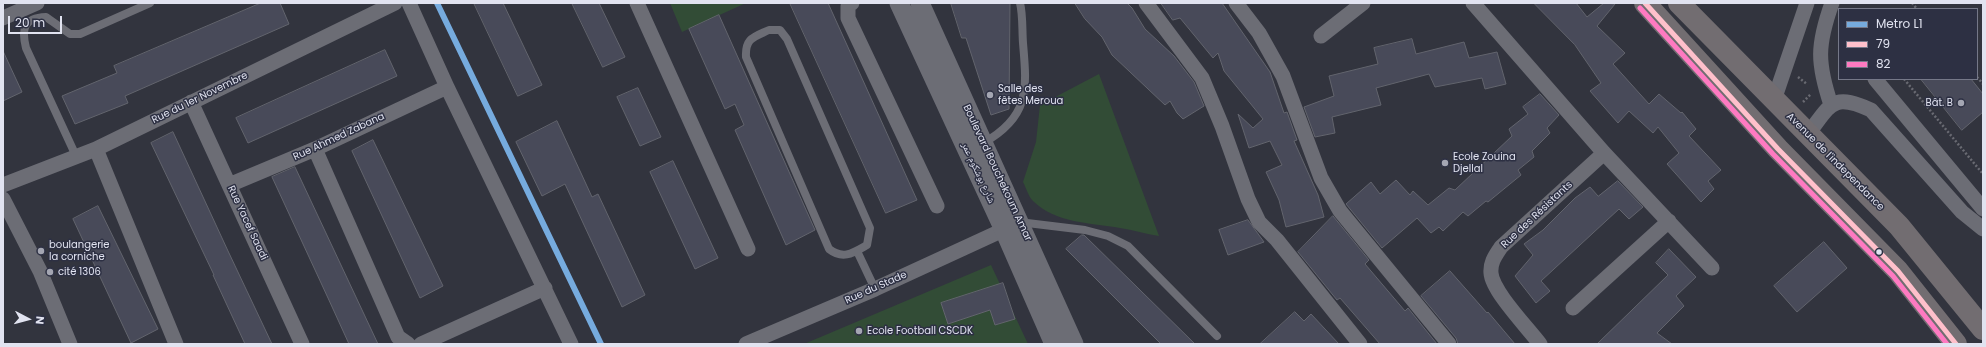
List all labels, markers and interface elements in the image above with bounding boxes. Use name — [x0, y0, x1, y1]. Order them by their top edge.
scale bar — [10, 8, 64, 34]
legend — [1838, 8, 1978, 80]
text: 20 m — [15, 14, 45, 31]
text: Metro L1 — [1876, 15, 1923, 32]
text: 79 — [1876, 35, 1890, 52]
text: 82 — [1876, 55, 1890, 72]
street label: Rue du 1er Novembre — [150, 70, 250, 126]
place label: Salle des fêtes Meroua — [998, 83, 1063, 106]
marker: Salle des fêtes Meroua — [985, 90, 995, 100]
place label: Bât. B — [1926, 97, 1953, 109]
marker: Bât. B — [1956, 98, 1966, 108]
street label: Boulevard Bouchekoum Amar — [960, 103, 1034, 243]
street label: Rue Ahmed Zabana — [291, 111, 387, 163]
street label: Avenue de l'independance — [1784, 111, 1886, 213]
street label: شارع بوشكوم عمر — [959, 141, 997, 205]
place label: Ecole Zouina Djellal — [1453, 151, 1516, 174]
marker: Ecole Zouina Djellal — [1440, 158, 1450, 168]
street label: Rue des Résistants — [1499, 179, 1575, 251]
street label: Rue Yacef Saadi — [224, 184, 270, 262]
place label: boulangerie la corniche — [49, 239, 110, 262]
marker: boulangerie la corniche — [36, 246, 46, 256]
unlabelled marker — [1874, 247, 1884, 257]
place label: cité 1306 — [58, 266, 101, 278]
marker: cité 1306 — [45, 267, 55, 277]
street label: Rue du Stade — [843, 269, 909, 307]
north arrow — [8, 299, 48, 339]
text: N — [32, 315, 48, 325]
place label: Ecole Football CSCDK — [867, 325, 973, 337]
marker: Ecole Football CSCDK — [854, 326, 864, 336]

